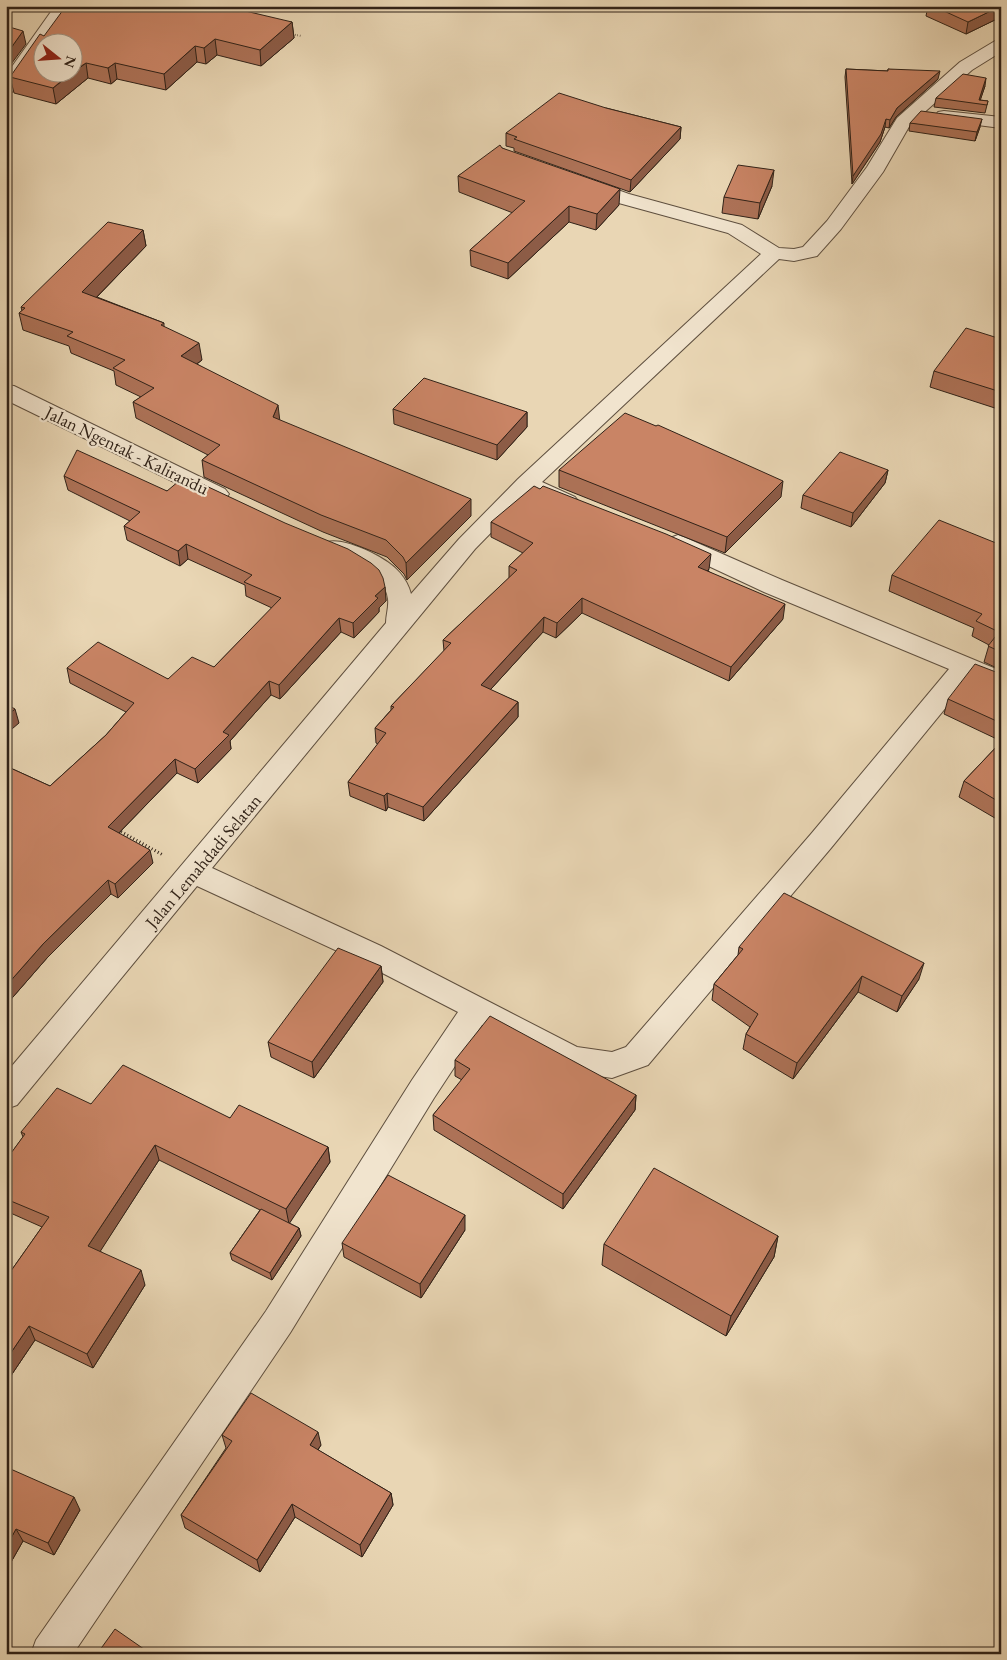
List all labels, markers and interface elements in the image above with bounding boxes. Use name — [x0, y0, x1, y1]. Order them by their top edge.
north arrow — [32, 32, 82, 82]
text: N — [60, 54, 81, 70]
street label: Jalan Ngentak - Kalirandu — [40, 399, 213, 500]
street label: Jalan Lemahdadi Selatan — [139, 789, 266, 934]

